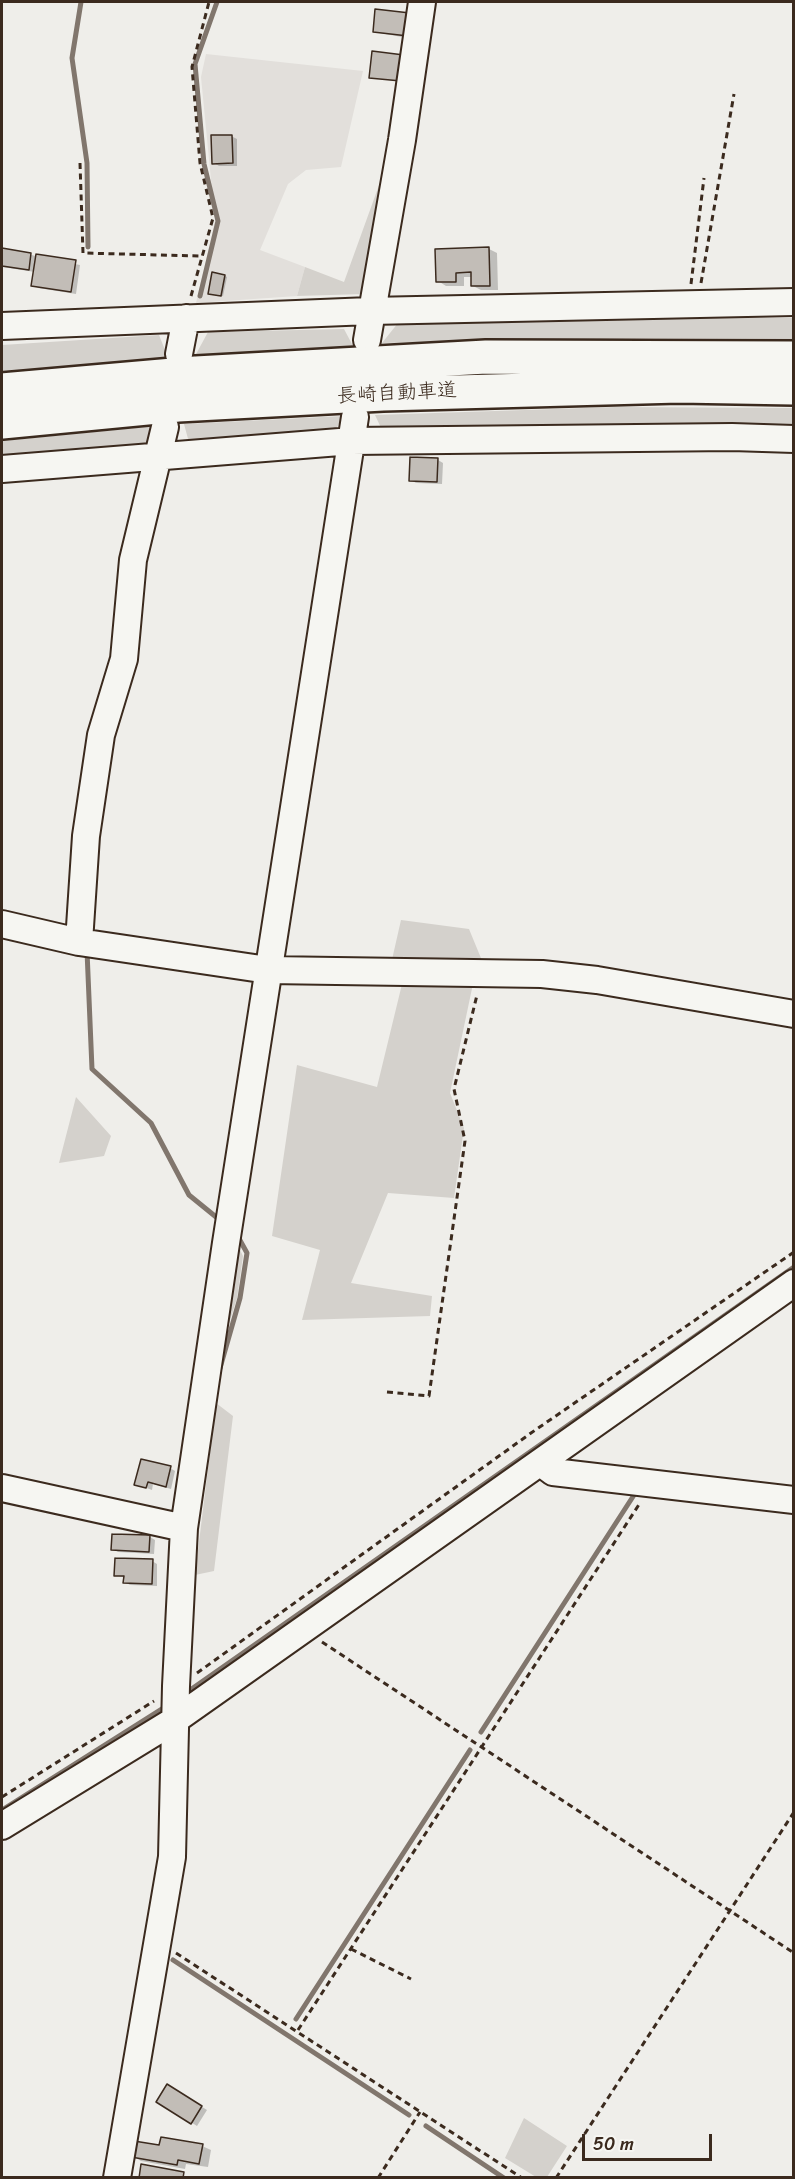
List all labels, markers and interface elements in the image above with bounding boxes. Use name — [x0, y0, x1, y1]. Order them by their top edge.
street label: 長崎自動車道 — [336, 379, 458, 409]
scale bar — [585, 2122, 716, 2160]
text: 50 m — [593, 2128, 634, 2160]

